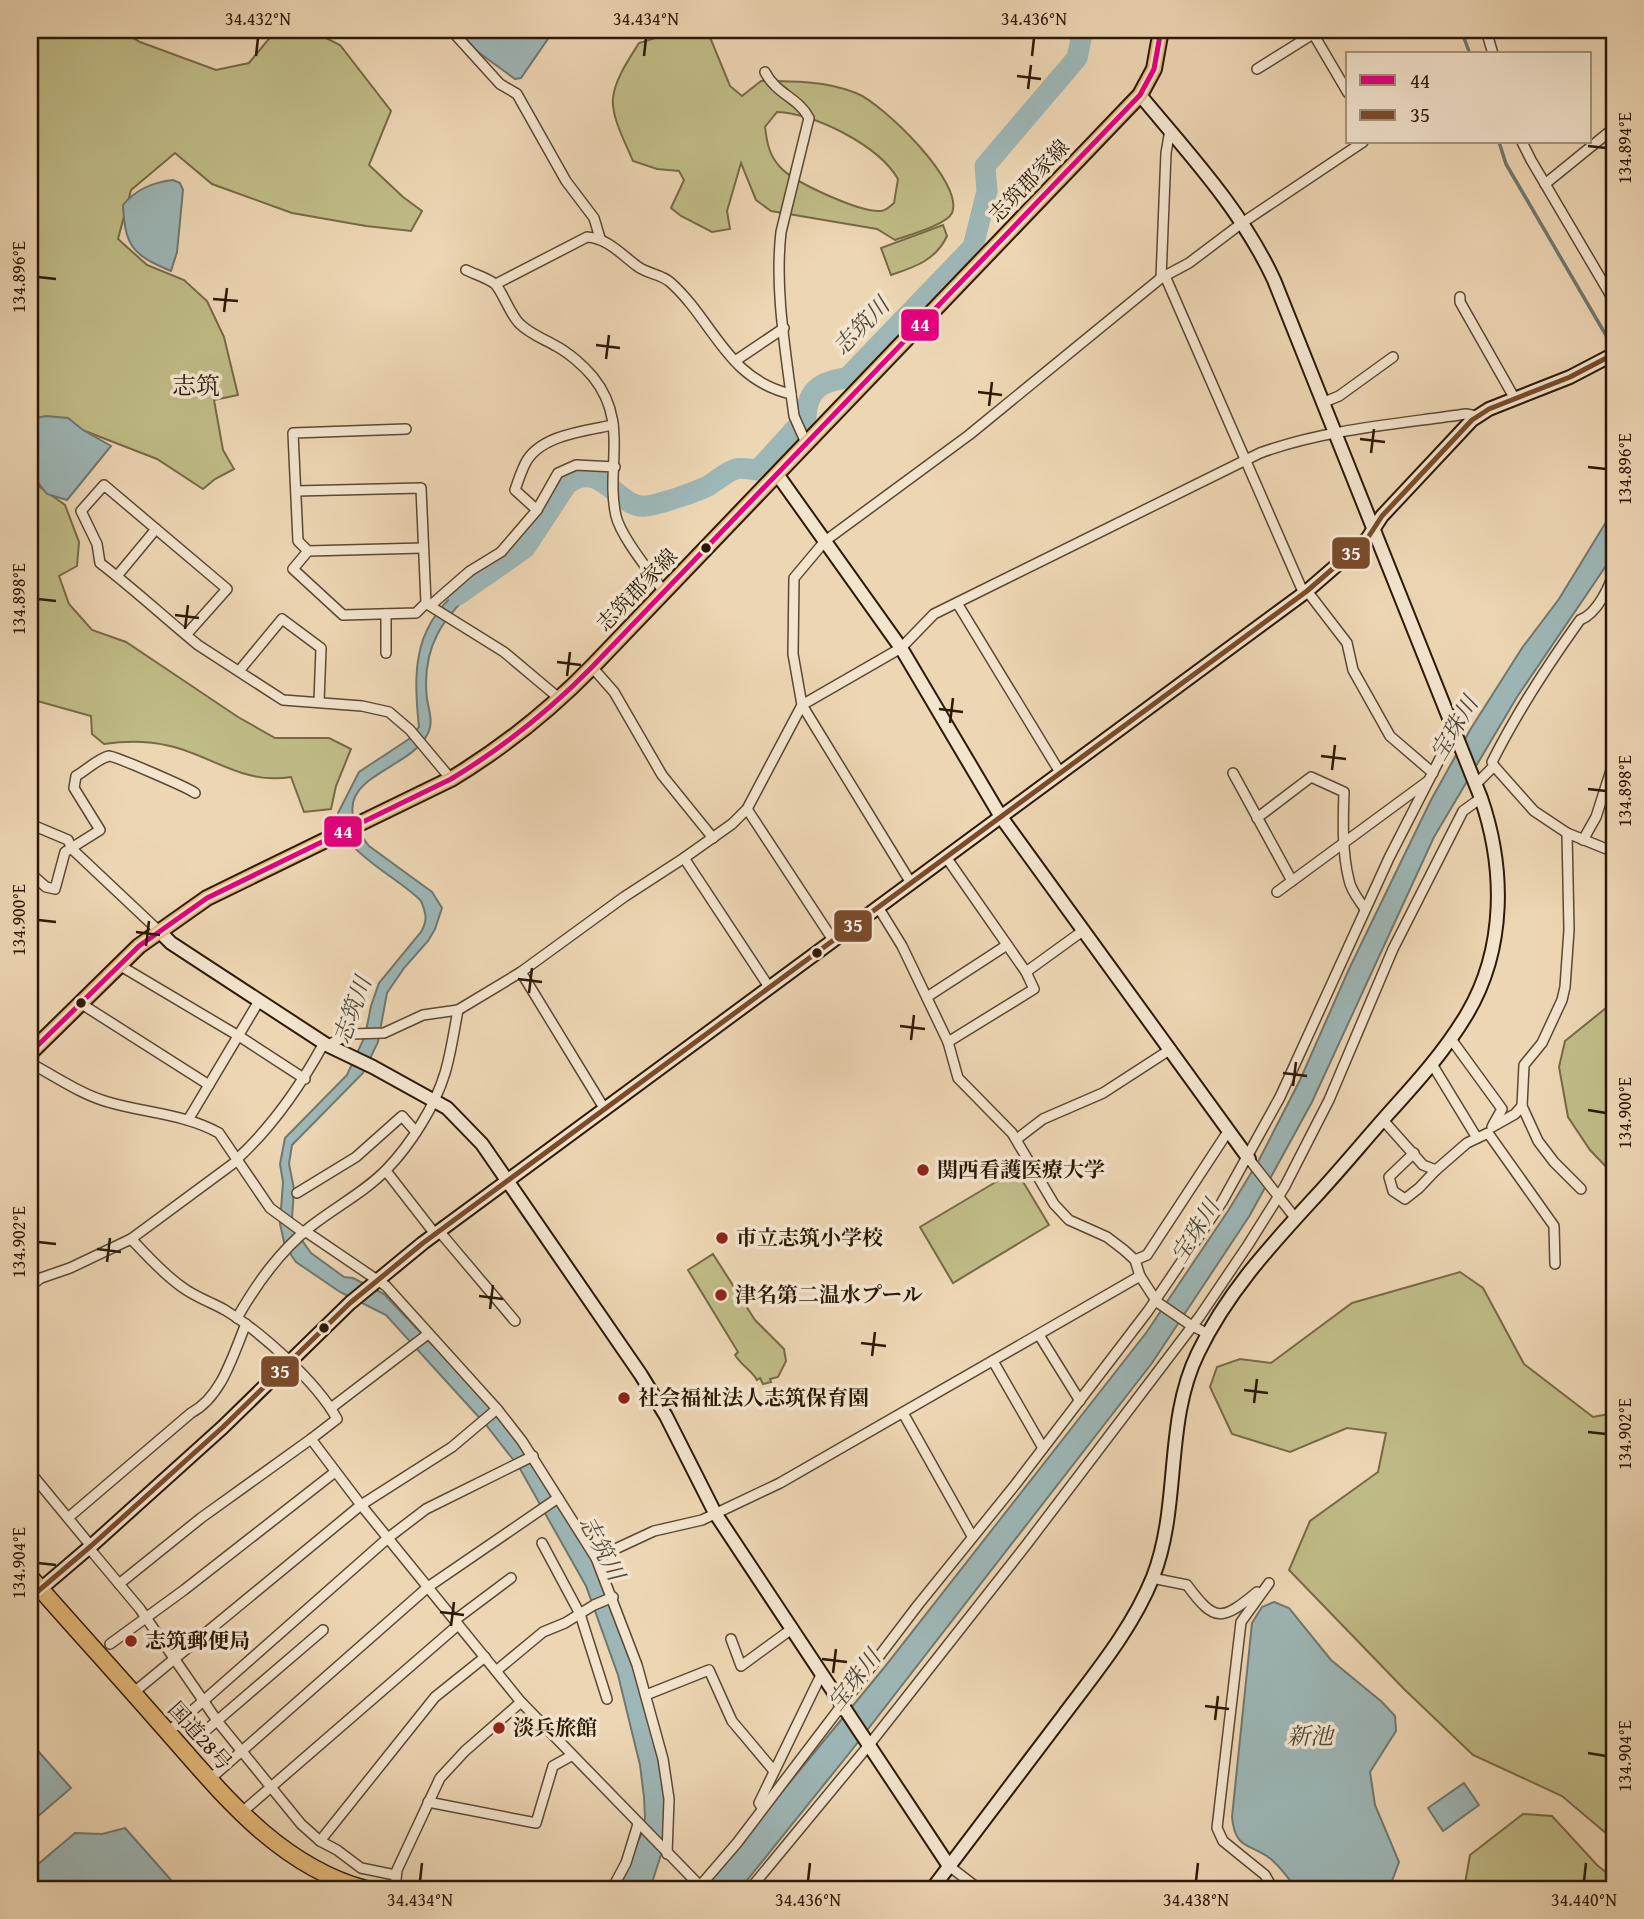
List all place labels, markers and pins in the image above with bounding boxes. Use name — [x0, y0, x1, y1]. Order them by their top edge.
unlabelled marker — [699, 541, 713, 555]
unlabelled marker — [810, 946, 824, 960]
unlabelled marker — [74, 996, 88, 1010]
place label: 関西看護医療大学 — [937, 1154, 1105, 1185]
marker: 関西看護医療大学 — [915, 1162, 931, 1178]
place label: 市立志筑小学校 — [736, 1222, 883, 1253]
marker: 市立志筑小学校 — [714, 1230, 730, 1246]
place label: 津名第二温水プール — [735, 1279, 923, 1310]
marker: 津名第二温水プール — [713, 1287, 729, 1303]
unlabelled marker — [317, 1321, 331, 1335]
place label: 社会福祉法人志筑保育園 — [638, 1382, 869, 1413]
marker: 社会福祉法人志筑保育園 — [616, 1390, 632, 1406]
place label: 志筑郵便局 — [145, 1625, 250, 1656]
marker: 志筑郵便局 — [123, 1633, 139, 1649]
place label: 淡兵旅館 — [513, 1712, 597, 1743]
marker: 淡兵旅館 — [491, 1720, 507, 1736]

